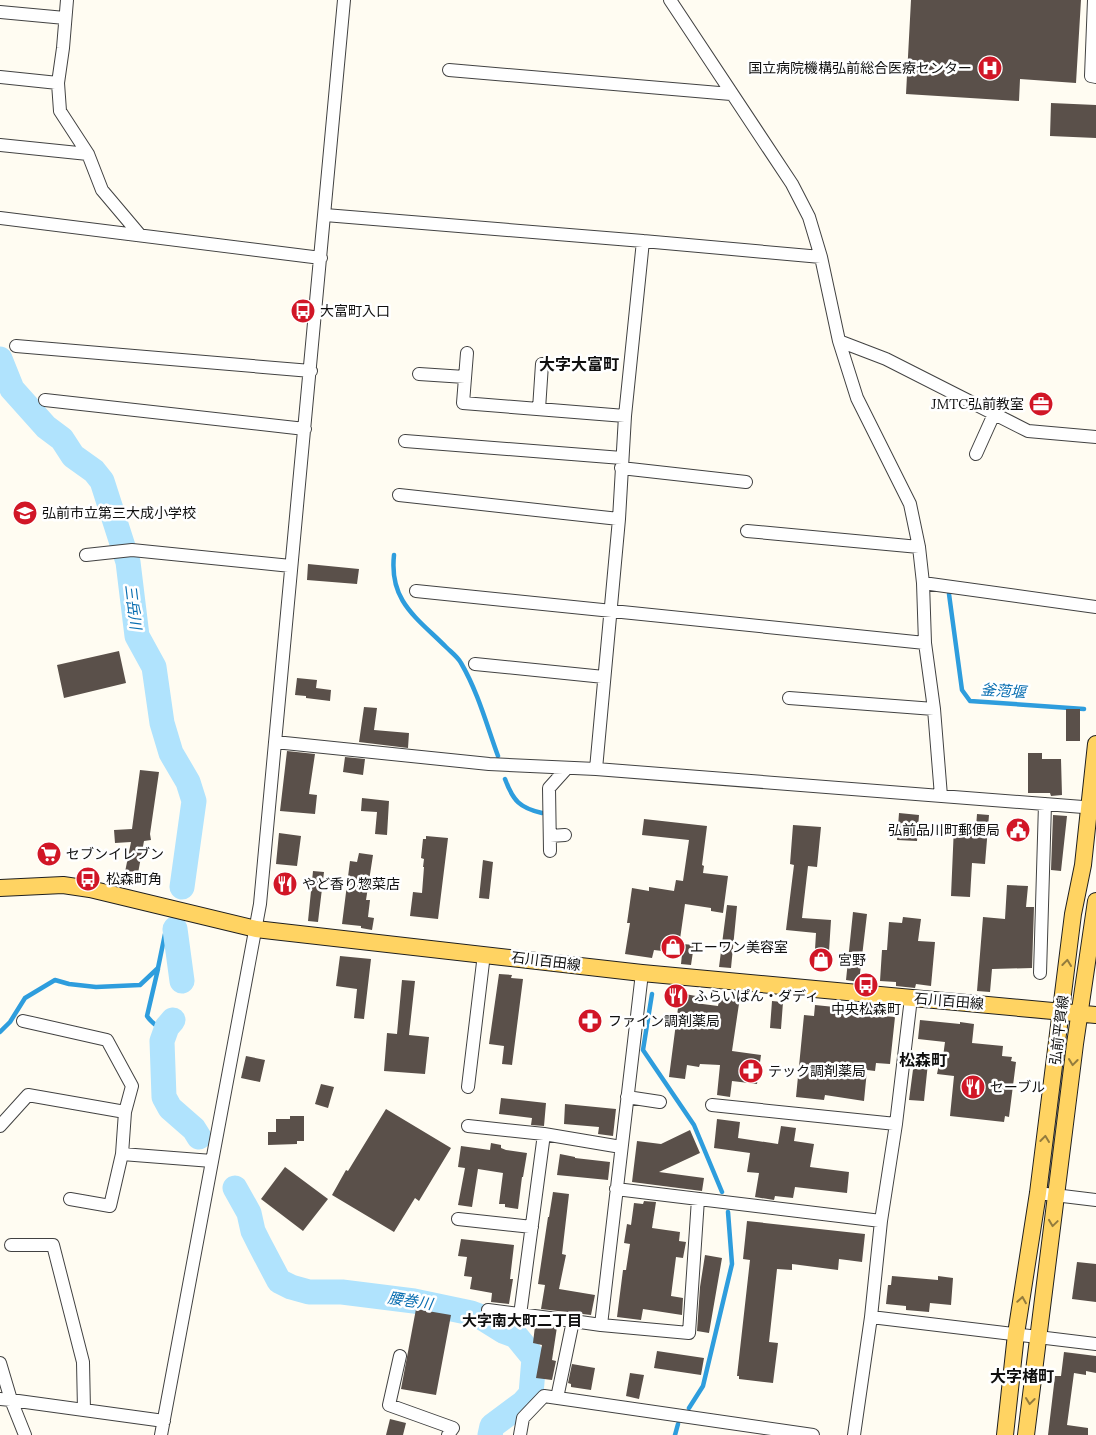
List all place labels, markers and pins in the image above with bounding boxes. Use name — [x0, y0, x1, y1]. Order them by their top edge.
hospital icon: 国立病院機構弘前総合医療センター — [977, 55, 1003, 81]
place label: 国立病院機構弘前総合医療センター — [748, 59, 972, 77]
bus stop icon: 大富町入口 — [290, 298, 316, 324]
place label: 大富町入口 — [320, 302, 390, 320]
office icon: JMTC弘前教室 — [1028, 391, 1054, 417]
place label: JMTC弘前教室 — [930, 395, 1024, 413]
school or university icon: 弘前市立第三大成小学校 — [12, 500, 38, 526]
place label: 弘前市立第三大成小学校 — [42, 504, 196, 522]
public building icon: 弘前品川町郵便局 — [1005, 817, 1031, 843]
place label: 弘前品川町郵便局 — [888, 821, 1000, 839]
supermarket icon: セブンイレブン — [36, 841, 62, 867]
place label: セブンイレブン — [66, 845, 164, 863]
bus stop icon: 松森町角 — [75, 866, 101, 892]
place label: 松森町角 — [106, 870, 162, 888]
restaurant icon: やど香り惣菜店 — [272, 871, 298, 897]
place label: やど香り惣菜店 — [302, 875, 400, 893]
shop icon: エーワン美容室 — [660, 934, 686, 960]
place label: エーワン美容室 — [690, 938, 788, 956]
shop icon: 宮野 — [808, 947, 834, 973]
place label: 宮野 — [838, 951, 866, 969]
bus stop icon: 中央松森町 — [853, 972, 879, 998]
restaurant icon: ふらいぱん・ダディ — [663, 983, 689, 1009]
place label: ふらいぱん・ダディ — [694, 987, 819, 1005]
place label: 中央松森町 — [831, 1000, 901, 1018]
pharmacy icon: ファイン調剤薬局 — [577, 1008, 603, 1034]
place label: ファイン調剤薬局 — [608, 1012, 720, 1030]
pharmacy icon: テック調剤薬局 — [738, 1058, 764, 1084]
place label: テック調剤薬局 — [768, 1062, 866, 1080]
restaurant icon: セーブル — [960, 1074, 986, 1100]
place label: セーブル — [990, 1078, 1045, 1096]

